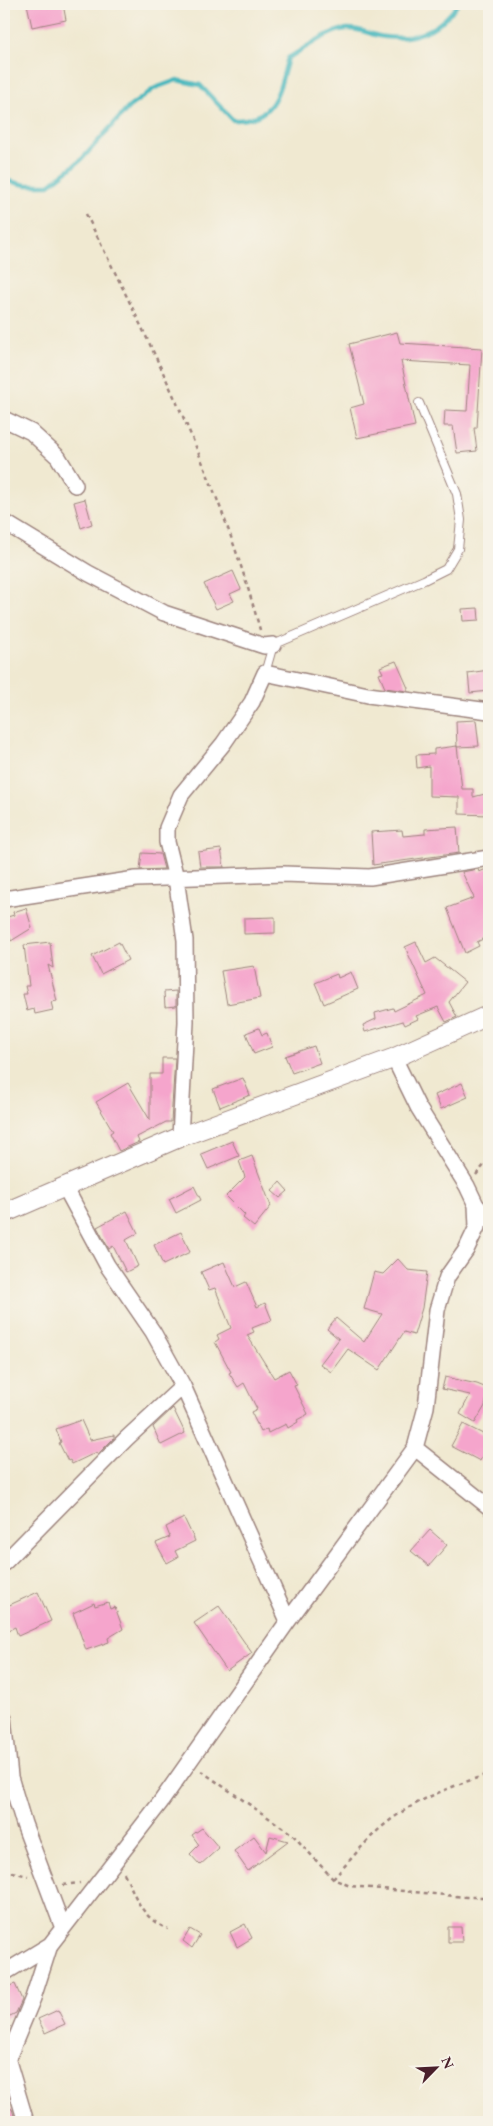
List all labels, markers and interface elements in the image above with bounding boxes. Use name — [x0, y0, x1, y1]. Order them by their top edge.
north arrow — [410, 2044, 460, 2094]
text: N — [437, 2054, 459, 2072]

